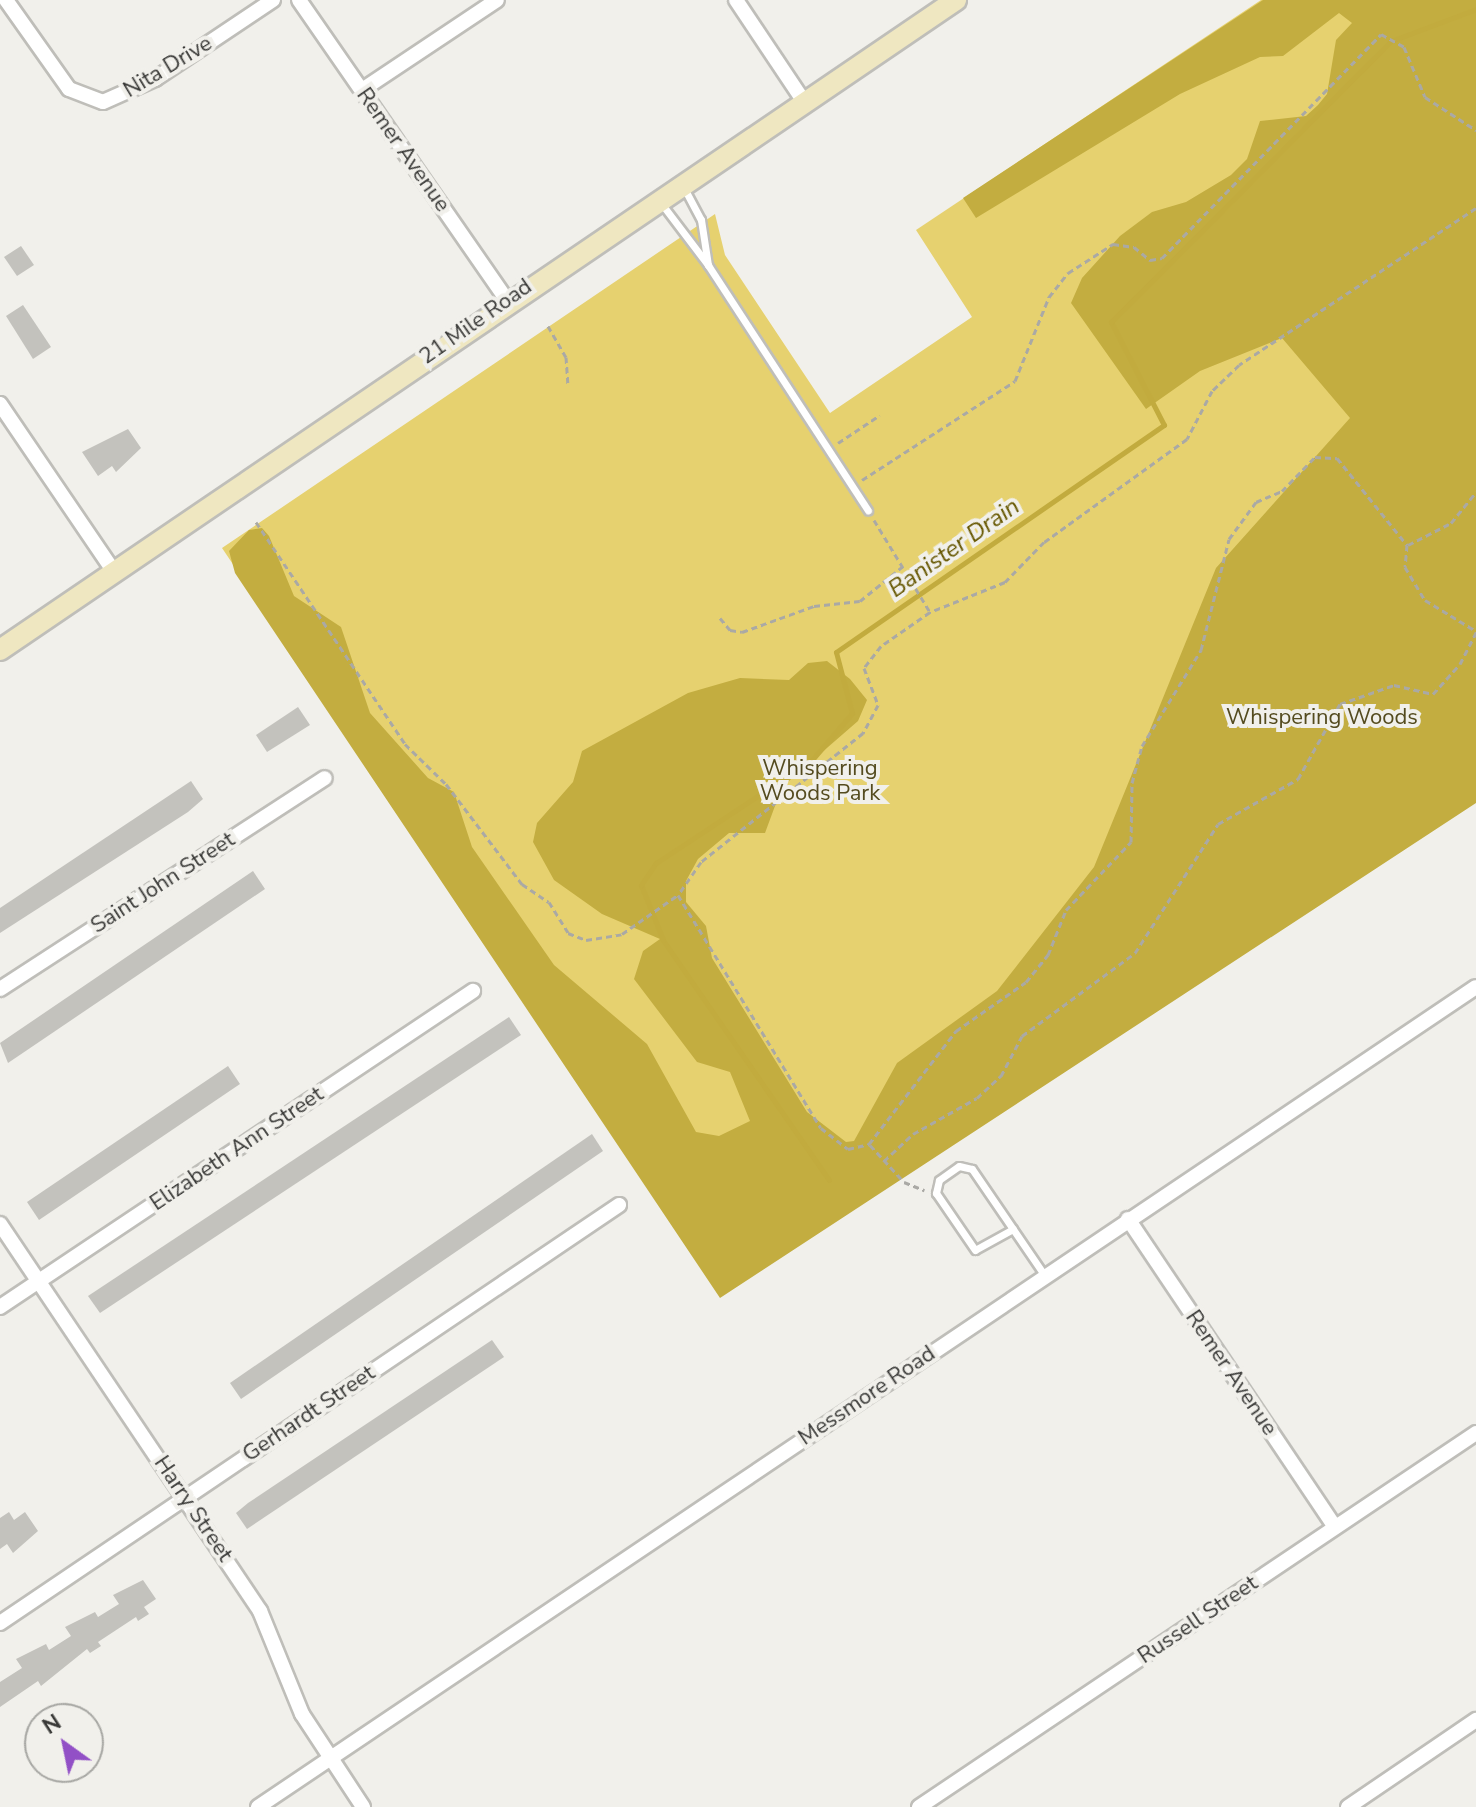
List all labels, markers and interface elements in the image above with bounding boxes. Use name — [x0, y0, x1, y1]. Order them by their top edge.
street label: Nita Drive — [119, 30, 217, 104]
street label: Remer Avenue — [351, 83, 455, 217]
street label: 21 Mile Road — [415, 274, 537, 370]
water label: Banister Drain — [883, 492, 1025, 604]
park label: Whispering Woods — [1226, 705, 1418, 731]
park label: Whispering Woods Park — [760, 755, 880, 806]
street label: Saint John Street — [86, 827, 240, 939]
street label: Elizabeth Ann Street — [145, 1081, 329, 1217]
street label: Remer Avenue — [1179, 1305, 1283, 1441]
street label: Messmore Road — [794, 1341, 940, 1451]
street label: Gerhardt Street — [238, 1360, 380, 1468]
street label: Harry Street — [148, 1451, 238, 1567]
street label: Russell Street — [1133, 1570, 1263, 1670]
north arrow — [24, 1703, 104, 1783]
text: N — [37, 1707, 67, 1742]

